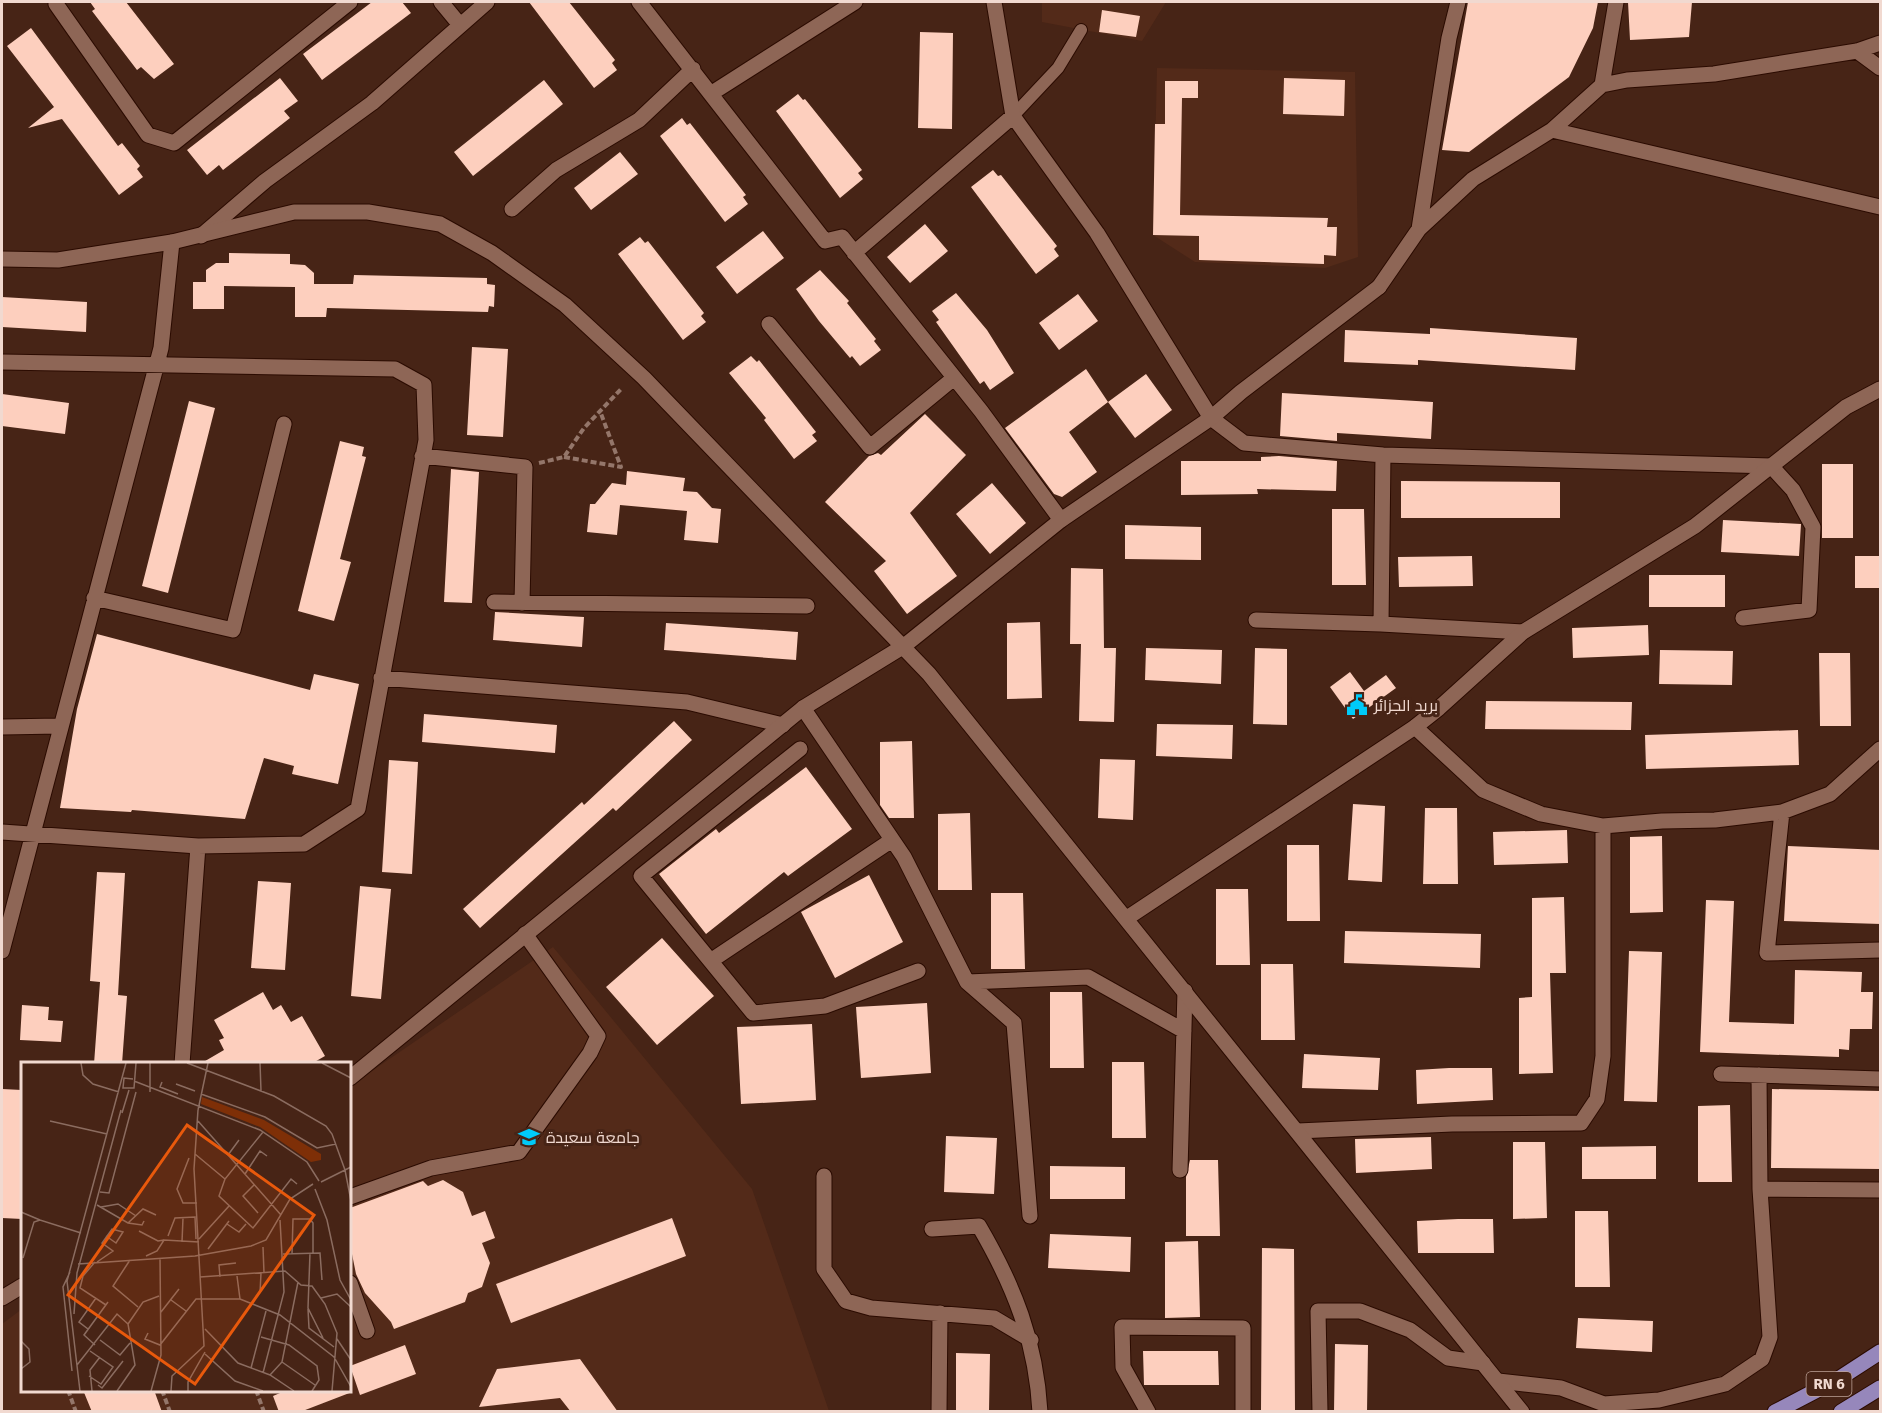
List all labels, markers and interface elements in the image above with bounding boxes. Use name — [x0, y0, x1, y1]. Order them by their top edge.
public building icon: بريد الجزائر — [1345, 693, 1369, 717]
place label: بريد الجزائر — [1373, 696, 1438, 715]
inset map — [21, 1062, 351, 1392]
school or university icon: جامعة سعيدة — [517, 1125, 541, 1149]
place label: جامعة سعيدة — [546, 1128, 640, 1147]
road number: RN 6 — [1806, 1372, 1852, 1396]

